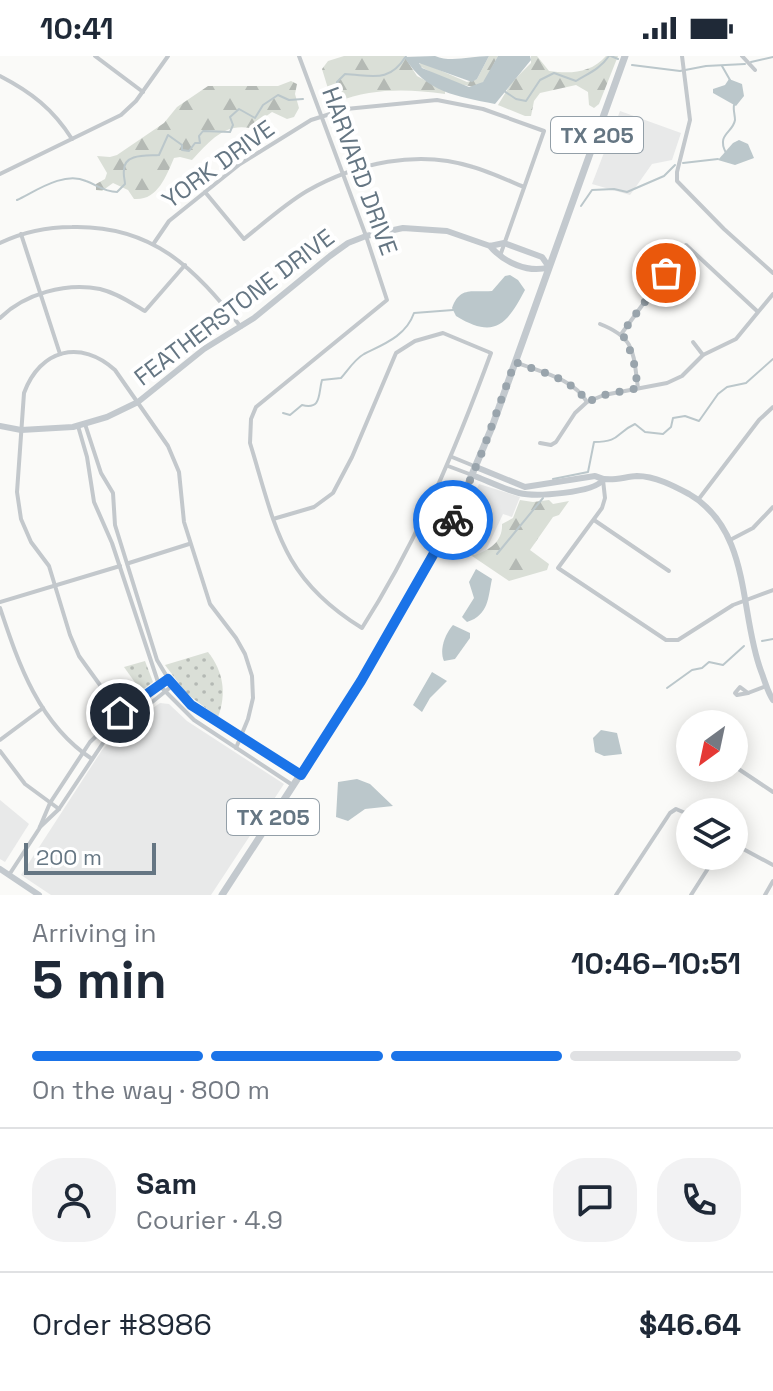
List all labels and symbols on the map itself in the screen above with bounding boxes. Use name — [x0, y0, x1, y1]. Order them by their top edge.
street label: HARVARD DRIVE — [315, 83, 405, 259]
street label: YORK DRIVE — [156, 113, 280, 215]
road number: TX 205 — [551, 117, 643, 153]
street label: FEATHERSTONE DRIVE — [128, 222, 340, 392]
pin — [632, 239, 700, 307]
courier — [413, 480, 493, 560]
pin — [86, 679, 154, 747]
north arrow — [676, 710, 748, 782]
road number: TX 205 — [227, 799, 319, 835]
scale bar — [24, 839, 156, 875]

